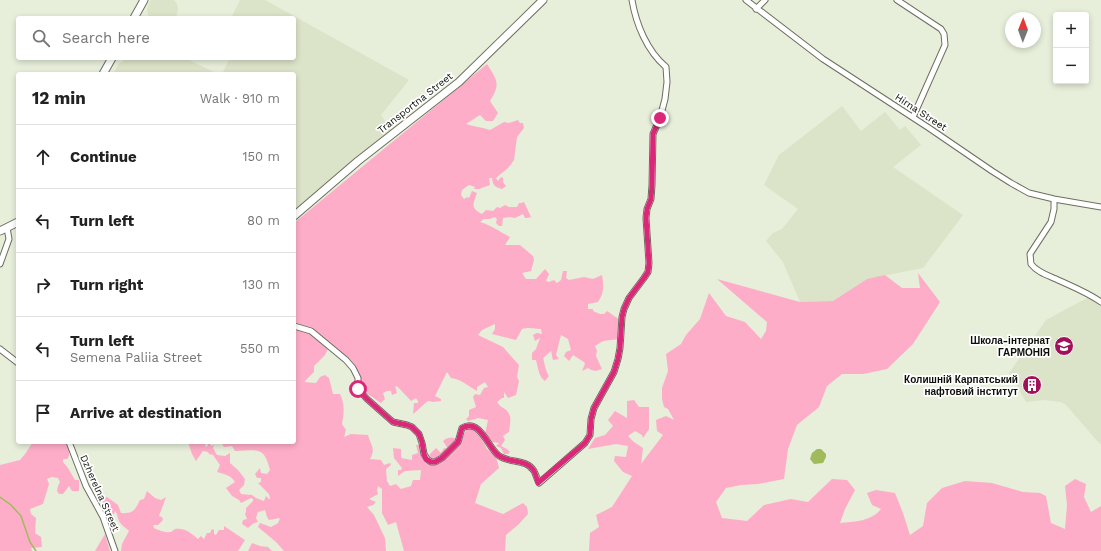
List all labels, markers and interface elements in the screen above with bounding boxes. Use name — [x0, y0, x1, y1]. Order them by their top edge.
north arrow — [1005, 12, 1041, 48]
map controls — [1053, 12, 1089, 84]
button: + — [1053, 12, 1089, 48]
search box — [16, 16, 296, 60]
icon: search — [30, 27, 52, 49]
text: Search here — [62, 29, 150, 47]
button: − — [1053, 48, 1089, 84]
street label: Transportna Street — [375, 70, 455, 136]
text: 12 min — [32, 88, 86, 108]
text: Walk · 910 m — [200, 91, 280, 106]
street label: Hirna Street — [893, 91, 949, 133]
route end — [651, 109, 669, 127]
icon: ahead — [32, 146, 54, 168]
text: Continue — [70, 148, 137, 166]
text: 150 m — [242, 149, 280, 164]
icon: left — [32, 210, 54, 232]
text: Turn left — [70, 212, 134, 230]
text: 80 m — [247, 213, 280, 228]
icon: right — [32, 274, 54, 296]
text: Turn right — [70, 276, 143, 294]
text: 130 m — [242, 277, 280, 292]
text: Turn left — [70, 332, 134, 350]
place label: Школа-інтернат ГАРМОНІЯ — [970, 335, 1050, 358]
school or university icon: Школа-інтернат ГАРМОНІЯ — [1053, 335, 1075, 357]
icon: left — [32, 338, 54, 360]
text: 550 m — [240, 341, 280, 356]
text: Semena Paliia Street — [70, 350, 202, 365]
place label: Колишній Карпатський нафтовий інститут — [904, 374, 1018, 397]
building icon: Колишній Карпатський нафтовий інститут — [1021, 374, 1043, 396]
route start — [349, 380, 367, 398]
icon: arrive — [32, 402, 54, 424]
text: Arrive at destination — [70, 404, 222, 422]
street label: Dzherelna Street — [78, 453, 122, 534]

